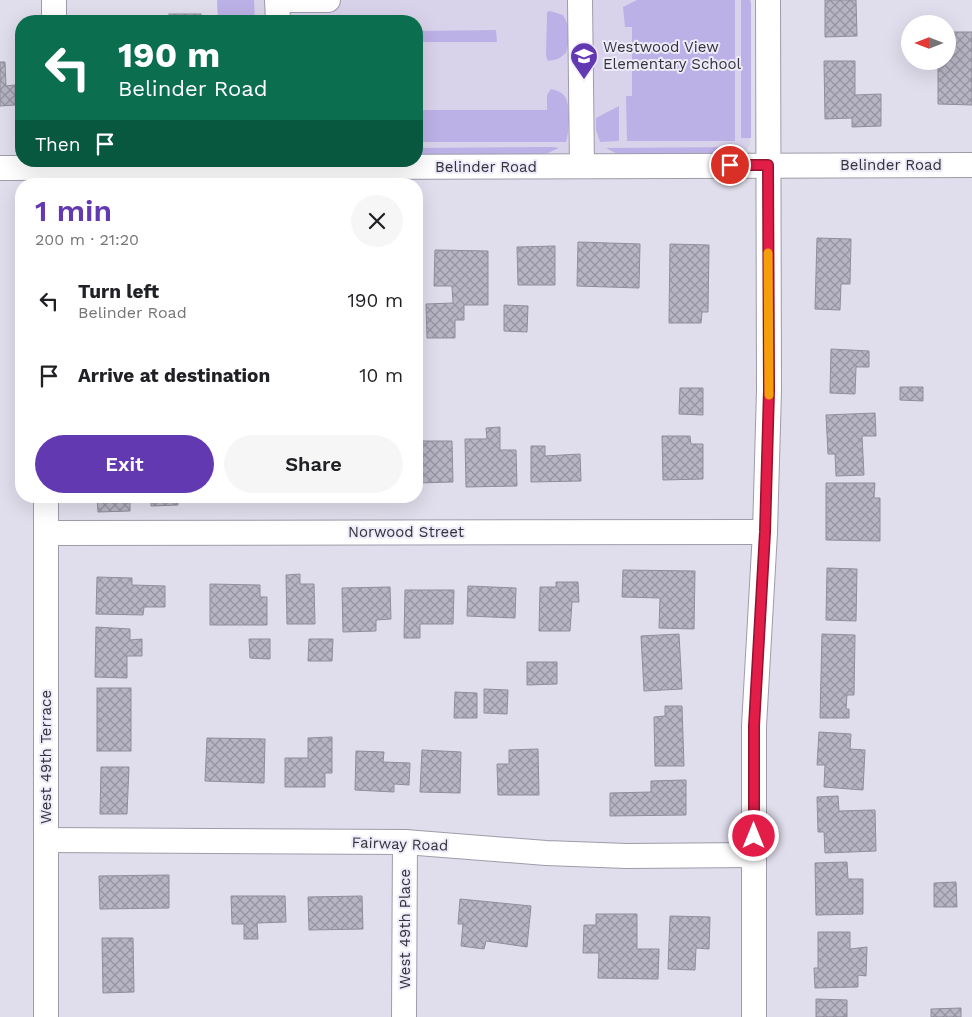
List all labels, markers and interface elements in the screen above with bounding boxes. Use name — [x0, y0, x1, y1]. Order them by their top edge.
north arrow — [901, 15, 956, 70]
map controls — [901, 15, 956, 70]
text: 190 m — [118, 34, 220, 76]
icon: left — [35, 35, 100, 100]
place label: Westwood View Elementary School — [603, 38, 742, 73]
school or university icon: Westwood View Elementary School — [569, 41, 599, 80]
text: Belinder Road — [118, 76, 267, 101]
icon: arrive — [91, 130, 119, 158]
text: Then — [35, 133, 81, 156]
pin — [709, 144, 751, 186]
icon: arrive — [716, 151, 744, 179]
street label: Belinder Road — [840, 156, 942, 174]
street label: Belinder Road — [435, 158, 537, 176]
text: 1 min — [35, 193, 112, 228]
button: close — [351, 195, 403, 247]
text: 200 m · 21:20 — [35, 230, 139, 249]
text: Turn left — [78, 280, 159, 303]
icon: left — [35, 287, 63, 315]
text: 190 m — [347, 289, 403, 312]
text: Belinder Road — [78, 303, 187, 322]
icon: arrive — [35, 362, 63, 390]
text: Arrive at destination — [78, 364, 270, 387]
text: 10 m — [359, 364, 403, 387]
button: Exit — [35, 435, 214, 493]
button: Share — [224, 435, 403, 493]
street label: Norwood Street — [348, 523, 465, 541]
street label: West 49th Terrace — [37, 690, 55, 824]
position arrow — [727, 809, 779, 861]
street label: Fairway Road — [351, 833, 449, 855]
street label: West 49th Place — [396, 869, 414, 989]

